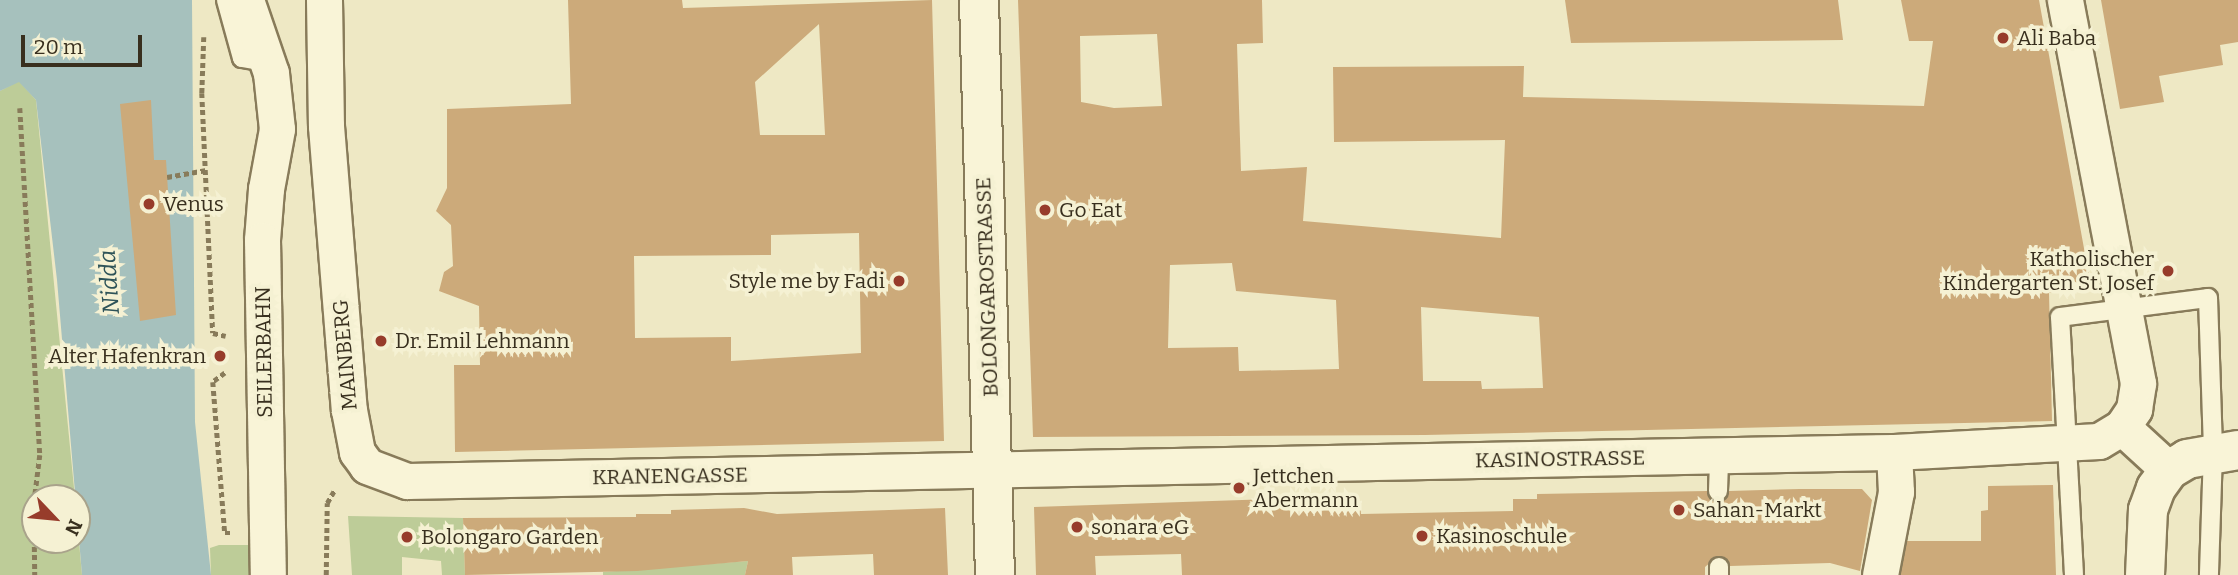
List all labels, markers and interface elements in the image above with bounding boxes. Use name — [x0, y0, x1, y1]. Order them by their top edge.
scale bar — [24, 21, 145, 65]
place label: Ali Baba — [2017, 25, 2096, 51]
marker: Ali Baba — [1995, 30, 2011, 46]
text: 20 m — [34, 34, 83, 60]
street label: BOLONGAROSTRASSE — [971, 177, 1003, 397]
place label: Venus — [163, 191, 224, 217]
marker: Venus — [141, 196, 157, 212]
place label: Go Eat — [1059, 197, 1122, 223]
marker: Go Eat — [1037, 202, 1053, 218]
place label: Katholischer Kindergarten St. Josef — [1942, 246, 2154, 296]
water label: Nidda — [93, 249, 125, 315]
marker: Katholischer Kindergarten St. Josef — [2160, 263, 2176, 279]
place label: Style me by Fadi — [729, 268, 885, 294]
marker: Style me by Fadi — [891, 273, 907, 289]
street label: SEILERBAHN — [250, 286, 278, 418]
street label: MAINBERG — [328, 298, 362, 412]
place label: Dr. Emil Lehmann — [395, 328, 570, 354]
marker: Dr. Emil Lehmann — [373, 333, 389, 349]
place label: Alter Hafenkran — [48, 343, 206, 369]
marker: Alter Hafenkran — [212, 348, 228, 364]
street label: KASINOSTRASSE — [1475, 445, 1645, 473]
street label: KRANENGASSE — [592, 462, 748, 490]
place label: Jettchen Abermann — [1253, 463, 1358, 513]
marker: Jettchen Abermann — [1231, 480, 1247, 496]
north arrow — [21, 484, 91, 554]
place label: Sahan-Markt — [1693, 497, 1822, 523]
marker: Sahan-Markt — [1671, 502, 1687, 518]
place label: sonara eG — [1091, 514, 1189, 540]
text: N — [60, 516, 87, 539]
marker: sonara eG — [1069, 519, 1085, 535]
place label: Kasinoschule — [1436, 523, 1567, 549]
place label: Bolongaro Garden — [421, 524, 599, 550]
marker: Kasinoschule — [1414, 528, 1430, 544]
marker: Bolongaro Garden — [399, 529, 415, 545]

